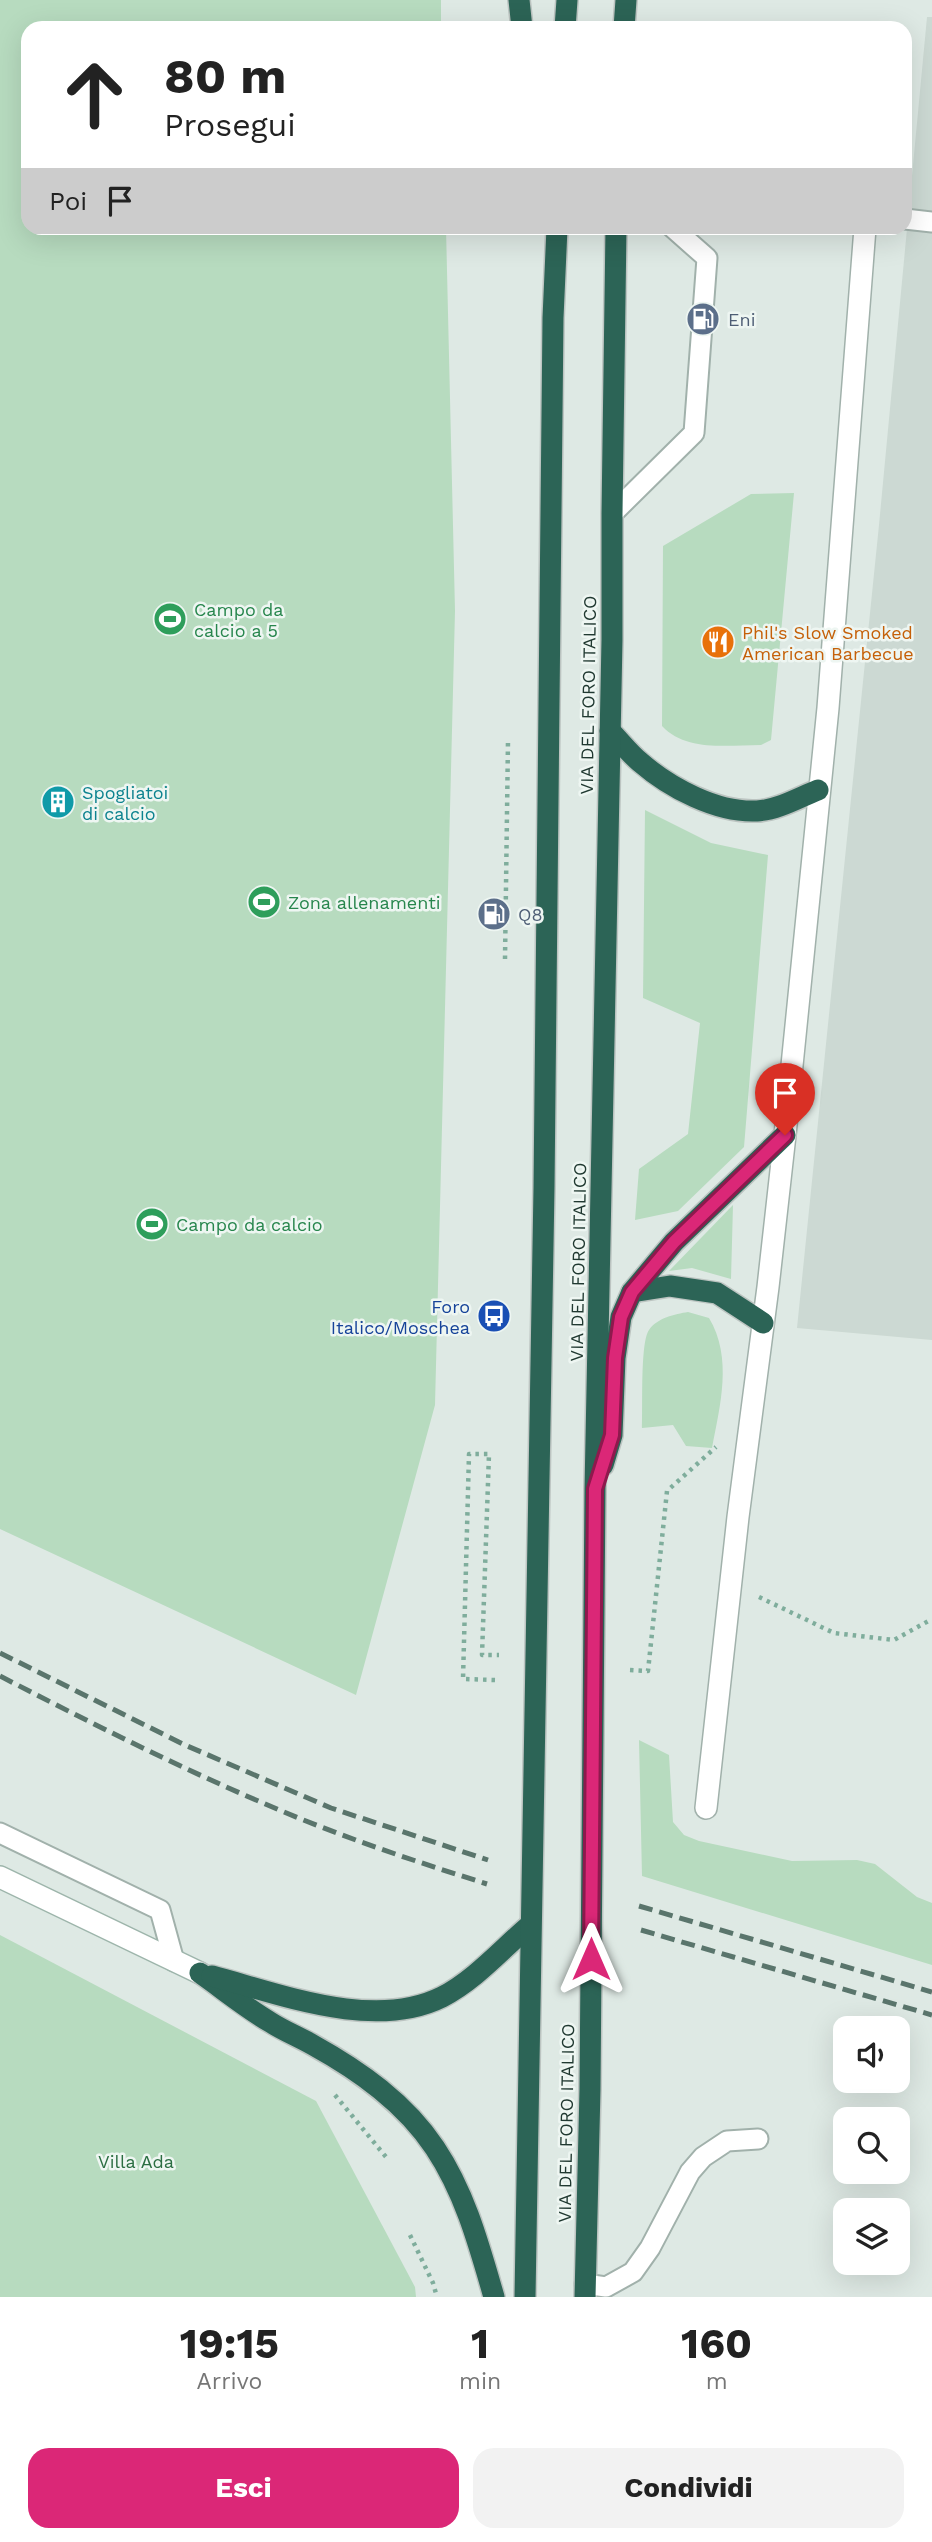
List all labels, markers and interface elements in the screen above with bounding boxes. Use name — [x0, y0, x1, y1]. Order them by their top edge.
text: 80 m — [164, 47, 286, 105]
icon: ahead — [49, 49, 140, 140]
text: Prosegui — [164, 106, 296, 144]
icon: arrive — [101, 182, 139, 220]
text: Poi — [49, 186, 87, 216]
fuel station icon: Eni — [684, 300, 722, 338]
place label: Eni — [728, 309, 755, 330]
street label: VIA DEL FORO ITALICO — [576, 595, 600, 795]
place label: Campo da calcio a 5 — [194, 599, 283, 641]
sports icon: Campo da calcio a 5 — [151, 600, 189, 638]
place label: Phil's Slow Smoked American Barbecue — [742, 622, 914, 664]
restaurant icon: Phil's Slow Smoked American Barbecue — [699, 623, 737, 661]
place label: Spogliatoi di calcio — [82, 782, 168, 824]
building icon: Spogliatoi di calcio — [39, 783, 77, 821]
sports icon: Zona allenamenti — [245, 883, 283, 921]
place label: Zona allenamenti — [288, 892, 441, 913]
fuel station icon: Q8 — [475, 895, 513, 933]
place label: Q8 — [518, 904, 543, 925]
pin — [755, 1063, 815, 1135]
icon: arrive — [766, 1074, 804, 1112]
street label: VIA DEL FORO ITALICO — [566, 1162, 590, 1362]
sports icon: Campo da calcio — [133, 1205, 171, 1243]
place label: Campo da calcio — [176, 1214, 323, 1235]
place label: Foro Italico/Moschea — [331, 1296, 470, 1338]
bus stop icon: Foro Italico/Moschea — [475, 1297, 513, 1335]
position arrow — [554, 1922, 628, 1996]
map controls — [833, 2016, 910, 2275]
button: sound — [833, 2016, 910, 2093]
street label: VIA DEL FORO ITALICO — [554, 2023, 578, 2223]
button: search — [833, 2107, 910, 2184]
park label: Villa Ada — [98, 2151, 174, 2172]
button: layers — [833, 2198, 910, 2275]
text: 19:15 — [180, 2319, 279, 2368]
text: 1 — [471, 2319, 489, 2368]
text: 160 — [681, 2319, 752, 2368]
text: Arrivo — [197, 2368, 262, 2395]
text: min — [459, 2368, 501, 2395]
text: m — [706, 2368, 728, 2395]
button: Esci — [28, 2448, 459, 2528]
button: Condividi — [473, 2448, 904, 2528]

